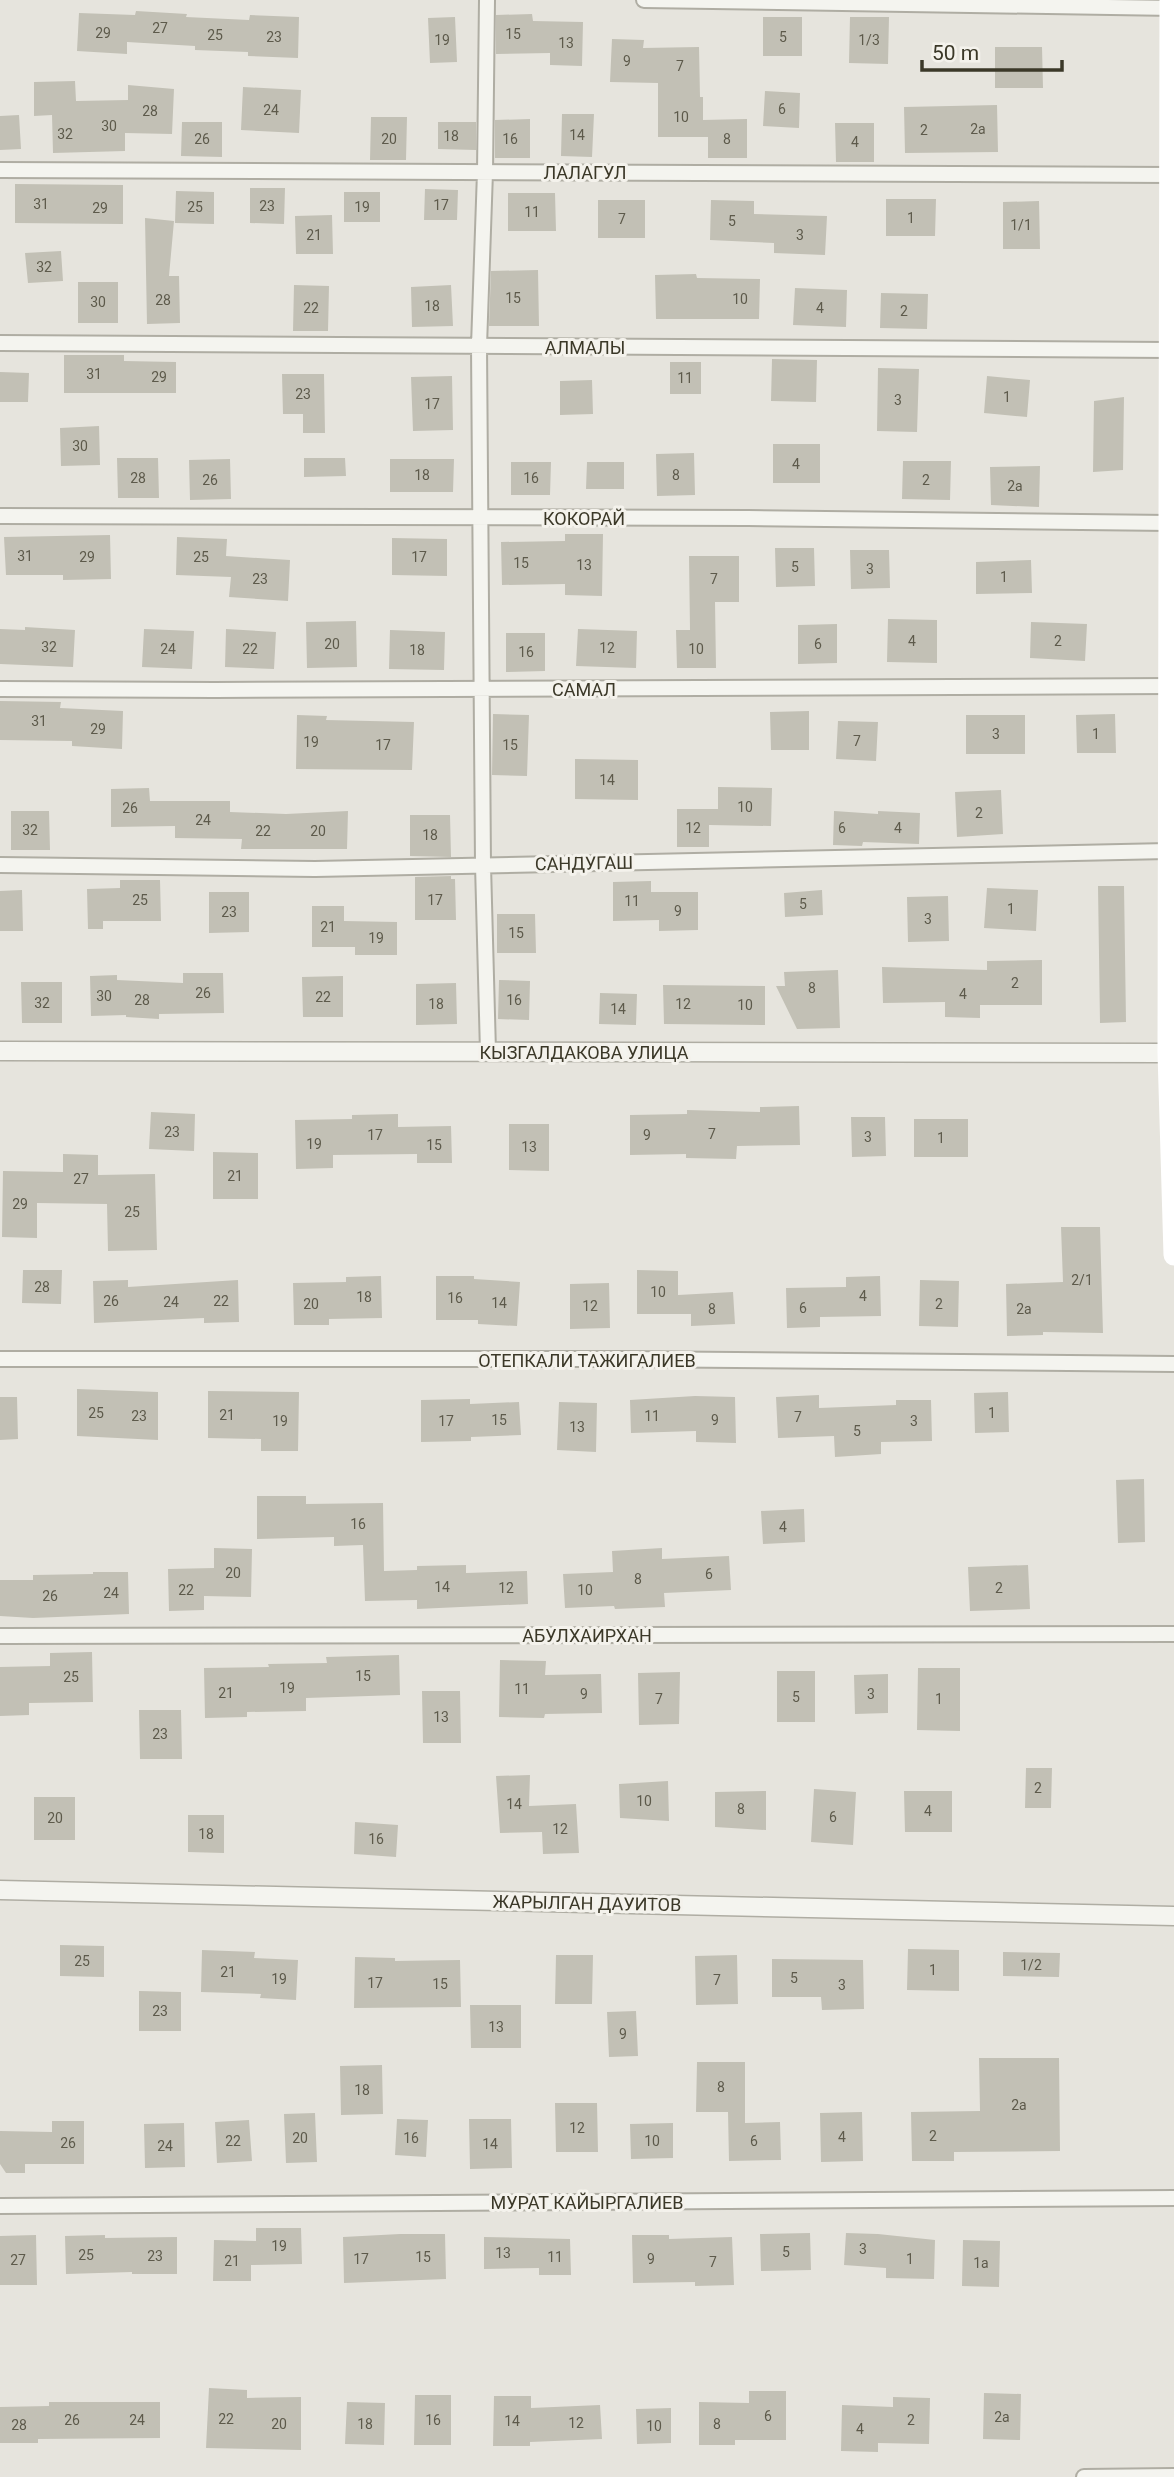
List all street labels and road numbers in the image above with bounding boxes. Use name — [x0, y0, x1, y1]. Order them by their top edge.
street label: ЛАЛАГУЛ — [543, 162, 627, 183]
street label: АЛМАЛЫ — [545, 337, 625, 358]
street label: КОКОРАЙ — [543, 508, 625, 529]
street label: САМАЛ — [552, 679, 616, 700]
street label: САНДУГАШ — [535, 852, 633, 874]
street label: КЫЗГАЛДАКОВА УЛИЦА — [480, 1042, 689, 1063]
street label: ОТЕПКАЛИ ТАЖИГАЛИЕВ — [478, 1350, 696, 1371]
street label: АБУЛХАИРХАН — [522, 1625, 652, 1646]
street label: ЖАРЫЛГАН ДАУИТОВ — [492, 1891, 682, 1915]
street label: МУРАТ КАЙЫРГАЛИЕВ — [491, 2192, 683, 2213]

